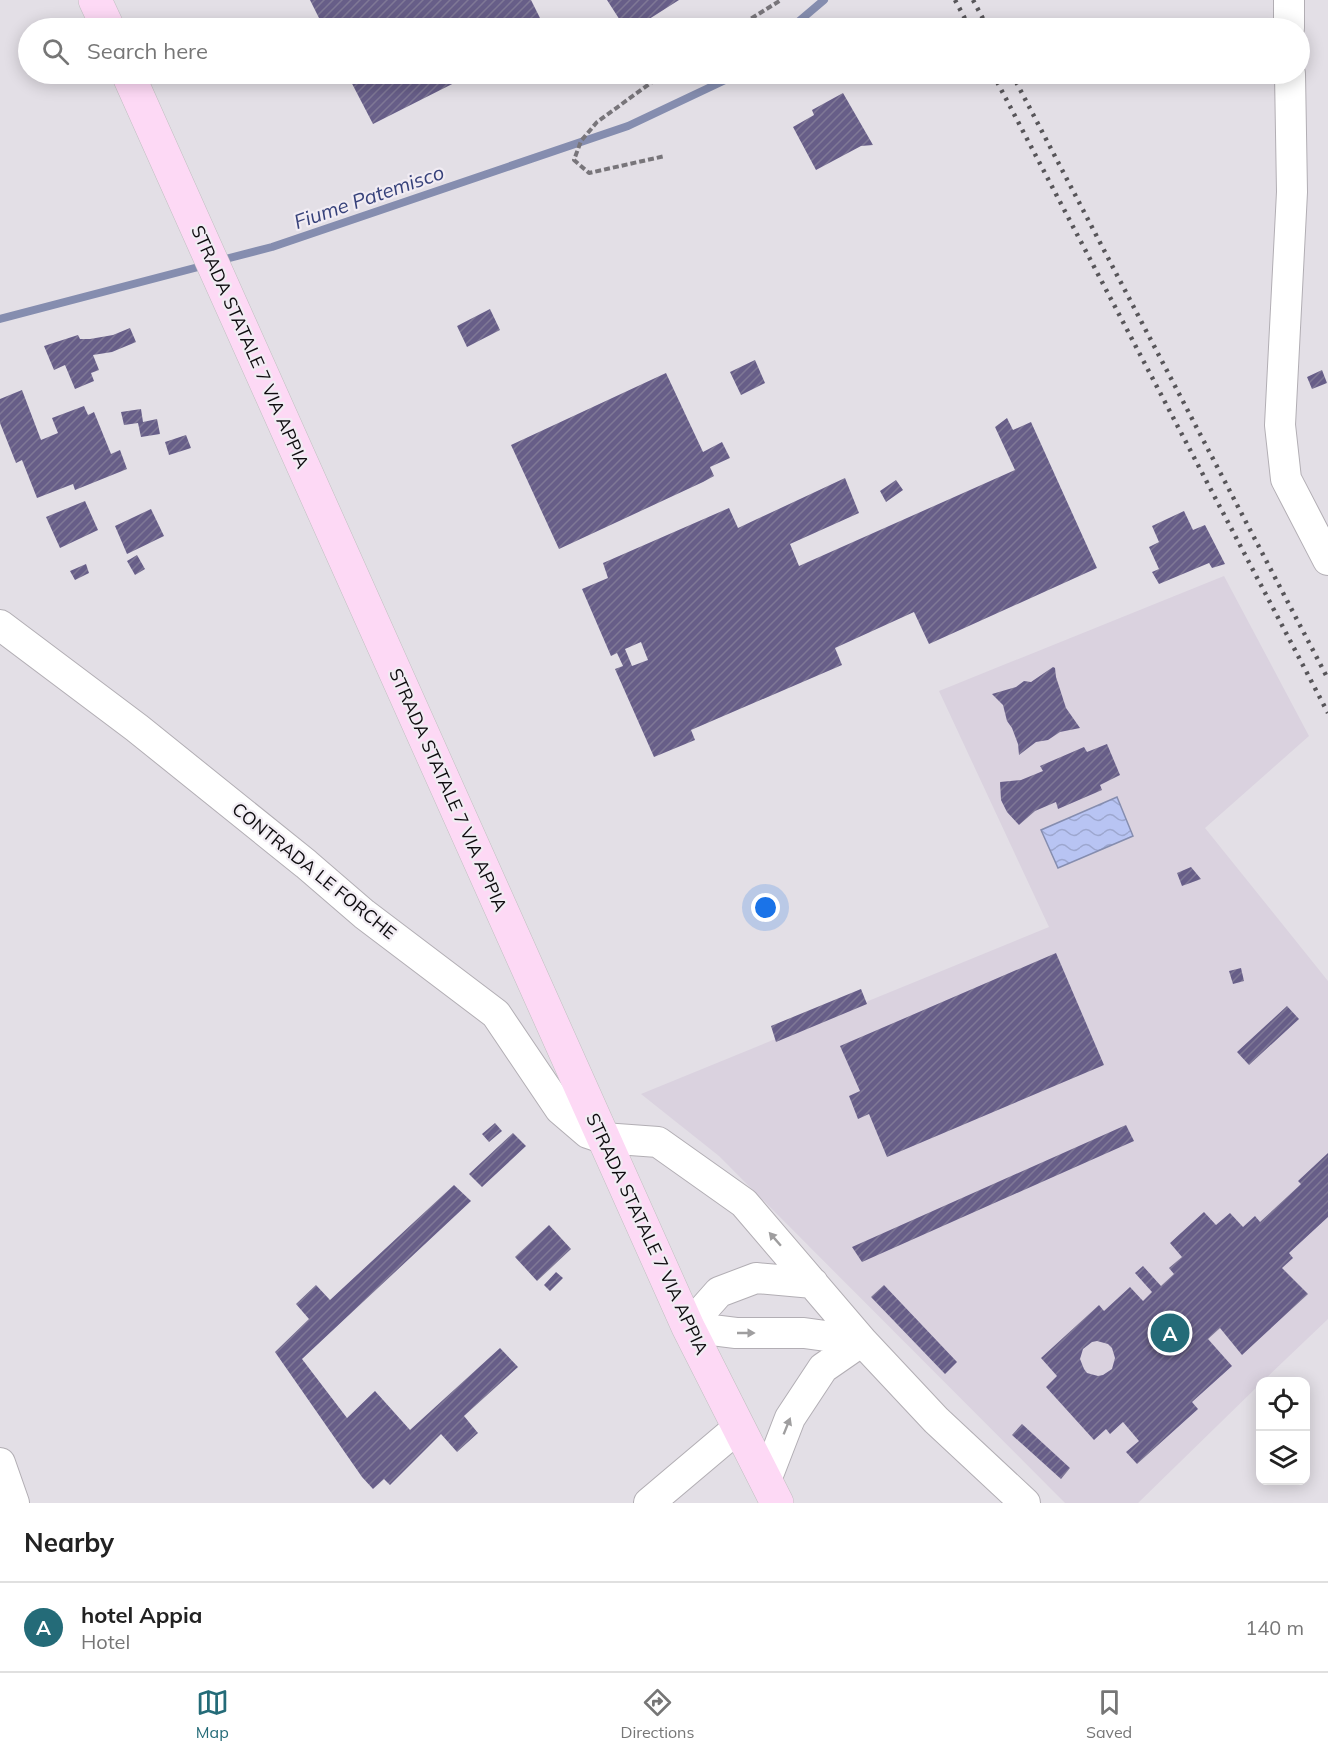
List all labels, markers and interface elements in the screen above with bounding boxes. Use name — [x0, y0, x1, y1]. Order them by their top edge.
search box — [18, 18, 1310, 84]
icon: search — [39, 35, 72, 68]
text: Search here — [87, 37, 208, 65]
water label: Fiume Patemisco — [291, 159, 447, 234]
street label: STRADA STATALE 7 VIA APPIA — [186, 222, 315, 472]
street label: STRADA STATALE 7 VIA APPIA — [384, 665, 513, 915]
street label: CONTRADA LE FORCHE — [228, 797, 401, 944]
your location — [751, 893, 780, 922]
street label: STRADA STATALE 7 VIA APPIA — [581, 1109, 714, 1358]
one-way arrow — [769, 1232, 782, 1247]
pin: A — [1150, 1310, 1190, 1356]
one-way arrow — [736, 1328, 755, 1338]
map controls — [1256, 1377, 1310, 1485]
button: locate — [1256, 1377, 1310, 1431]
one-way arrow — [782, 1416, 792, 1434]
button: layers — [1256, 1431, 1310, 1485]
text: Nearby — [24, 1526, 114, 1559]
text: hotel Appia — [81, 1601, 202, 1629]
text: A — [36, 1615, 51, 1640]
text: 140 m — [1245, 1615, 1304, 1640]
text: Hotel — [81, 1629, 130, 1654]
tab: Map — [196, 1686, 229, 1742]
tab: Directions — [620, 1686, 694, 1742]
tab: Saved — [1086, 1686, 1132, 1742]

